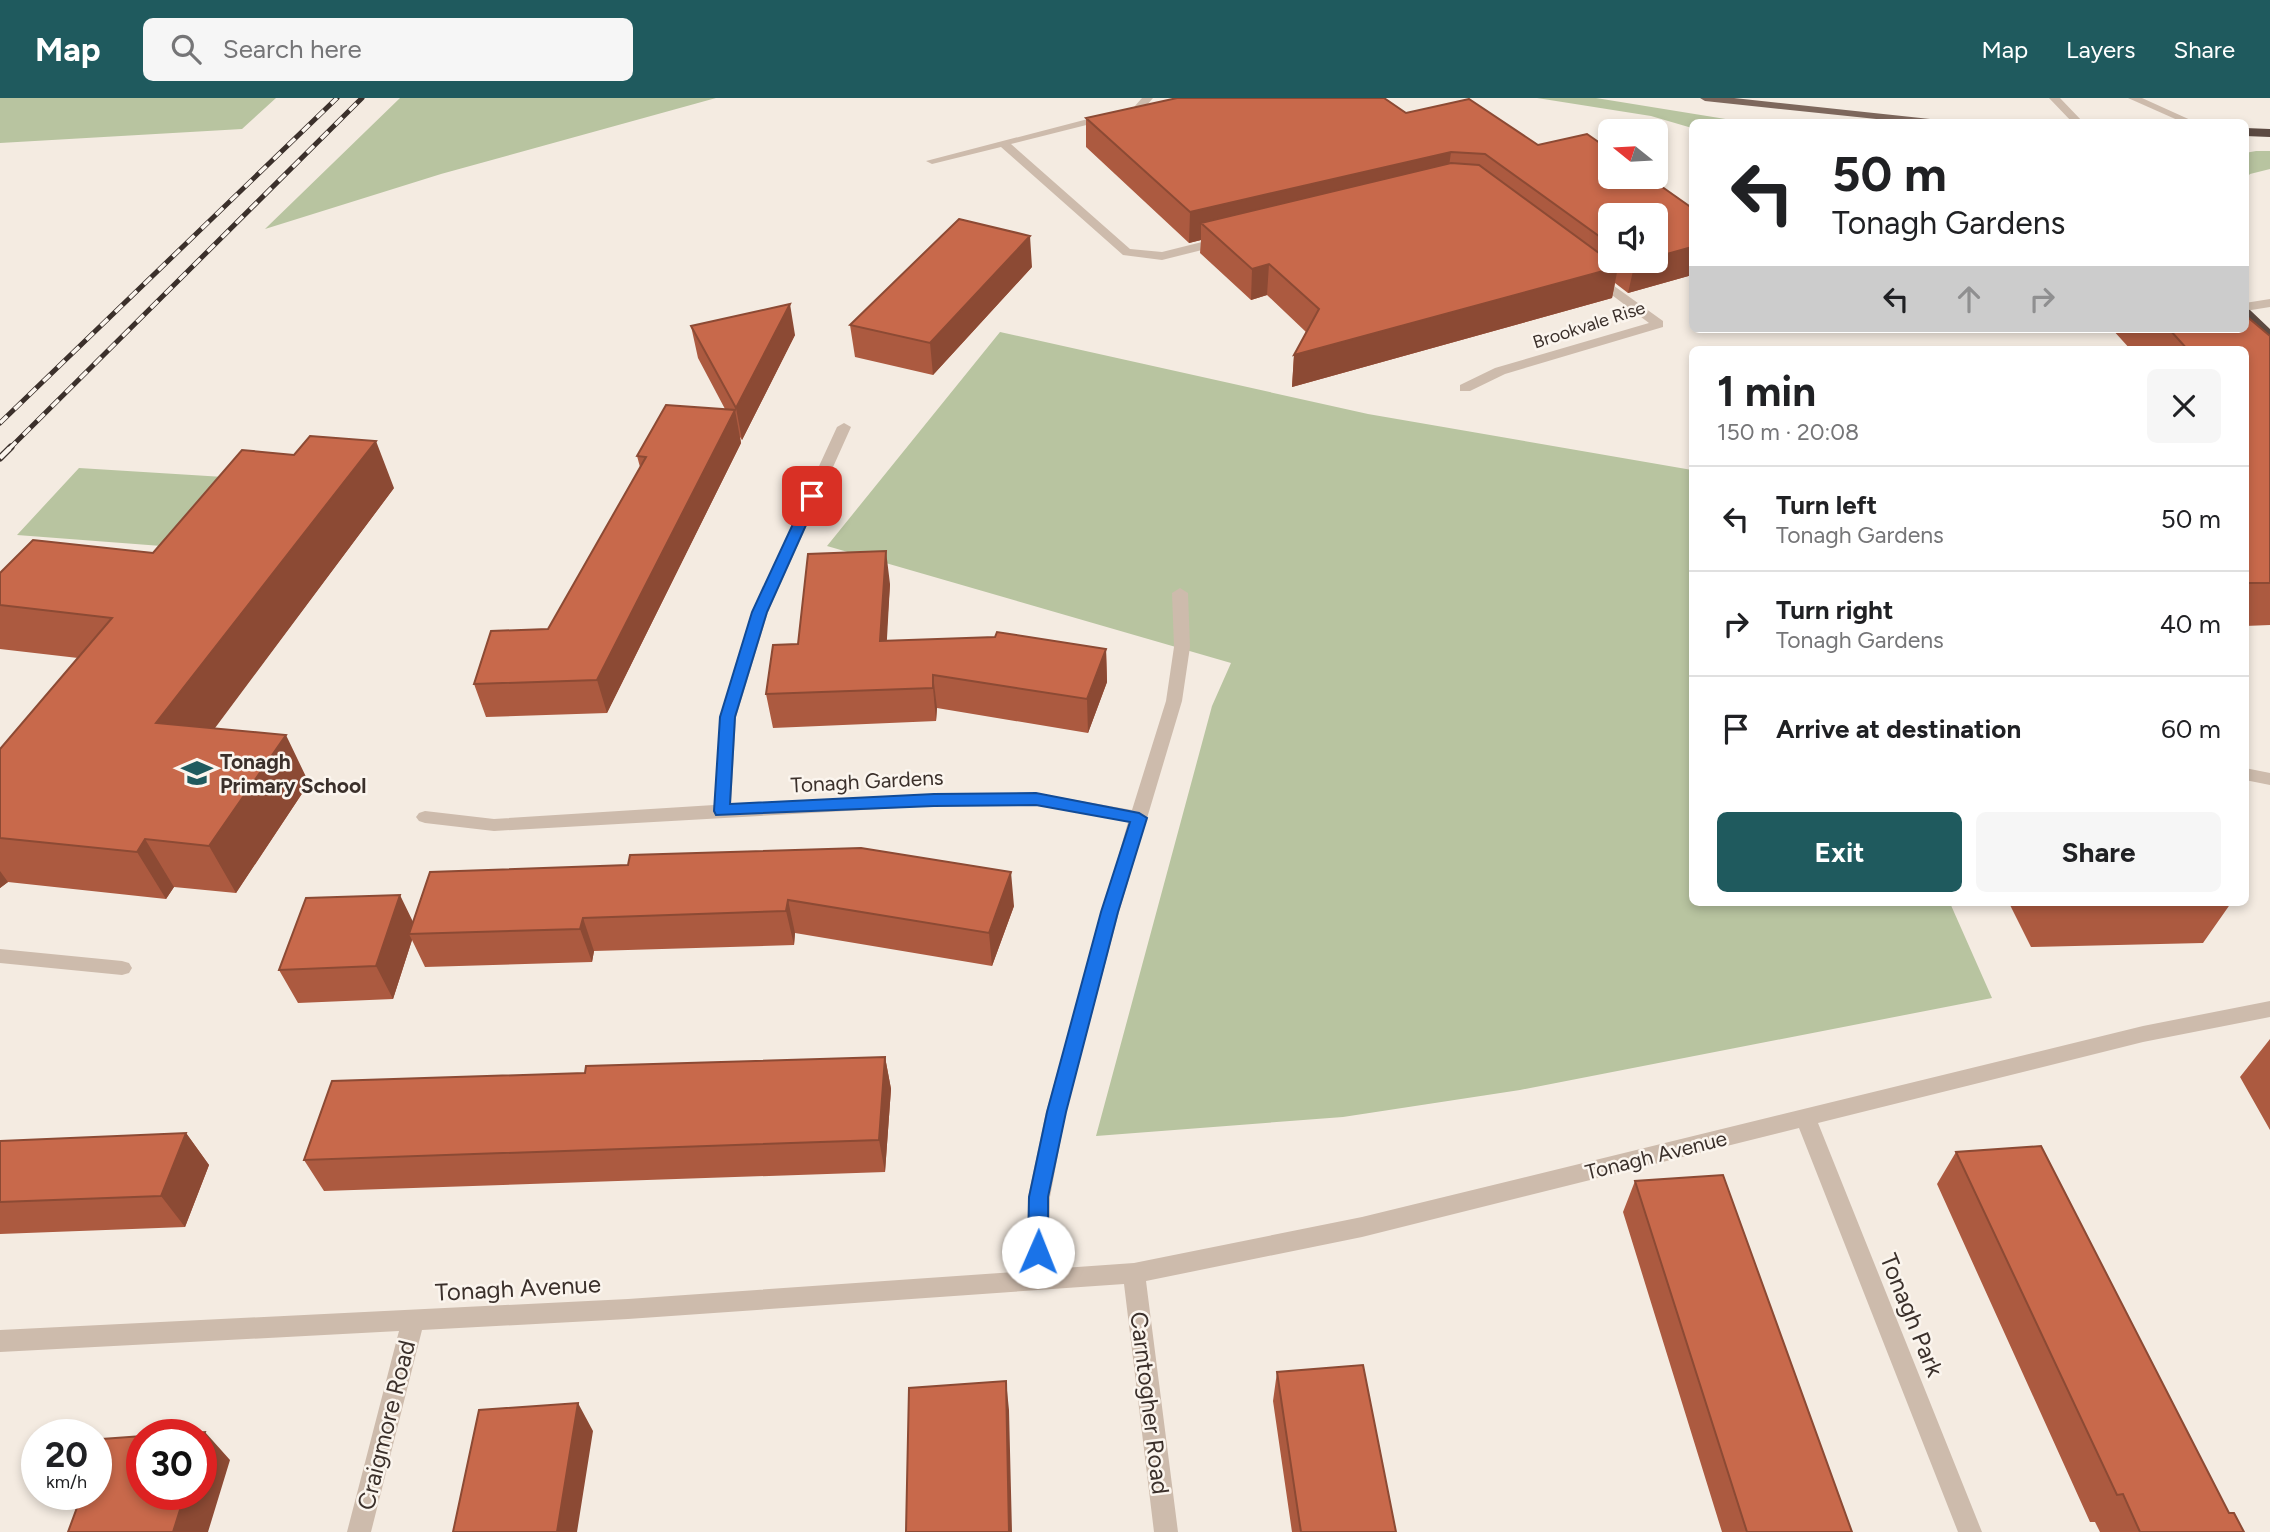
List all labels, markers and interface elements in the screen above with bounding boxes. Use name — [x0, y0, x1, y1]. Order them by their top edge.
search box — [143, 18, 633, 81]
text: Map — [35, 30, 101, 69]
icon: search — [167, 30, 205, 68]
text: Search here — [223, 33, 362, 65]
text: Map — [1981, 35, 2028, 64]
text: Layers — [2066, 35, 2135, 64]
text: Share — [2173, 35, 2235, 64]
north arrow — [1598, 119, 1668, 189]
map controls — [1598, 119, 1668, 273]
text: 50 m — [1832, 144, 1947, 203]
icon: left — [1717, 147, 1808, 238]
button: sound — [1598, 203, 1668, 273]
text: Tonagh Gardens — [1832, 204, 2065, 242]
icon: left — [1877, 280, 1915, 318]
icon: ahead — [1950, 280, 1988, 318]
icon: right — [2023, 280, 2061, 318]
street label: Brookvale Rise — [1530, 296, 1648, 354]
text: 1 min — [1717, 366, 1816, 417]
button: close — [2147, 369, 2221, 443]
text: 150 m · 20:08 — [1717, 418, 1859, 446]
pin — [782, 466, 842, 526]
icon: arrive — [793, 477, 831, 515]
text: Turn left — [1776, 489, 1877, 521]
icon: left — [1717, 500, 1755, 538]
text: 50 m — [2161, 503, 2221, 535]
text: Tonagh Gardens — [1776, 521, 1944, 549]
text: Turn right — [1776, 594, 1893, 626]
icon: right — [1717, 605, 1755, 643]
text: 40 m — [2160, 608, 2221, 640]
text: Tonagh Gardens — [1776, 626, 1944, 654]
icon: arrive — [1717, 710, 1755, 748]
text: Arrive at destination — [1776, 713, 2021, 745]
text: 60 m — [2161, 713, 2221, 745]
place label: Tonagh Primary School — [220, 749, 366, 798]
school or university icon: Tonagh Primary School — [180, 756, 214, 790]
street label: Tonagh Gardens — [790, 765, 944, 797]
button: Exit — [1717, 812, 1962, 892]
button: Share — [1976, 812, 2221, 892]
street label: Tonagh Avenue — [1583, 1125, 1729, 1185]
position arrow — [1001, 1215, 1075, 1289]
street label: Tonagh Park — [1874, 1249, 1950, 1381]
street label: Tonagh Avenue — [434, 1269, 602, 1307]
street label: Carntogher Road — [1124, 1310, 1176, 1496]
street label: Craigmore Road — [351, 1337, 421, 1513]
speed limit sign: 30 — [126, 1419, 217, 1510]
text: 20 — [45, 1434, 88, 1476]
text: km/h — [46, 1471, 87, 1493]

